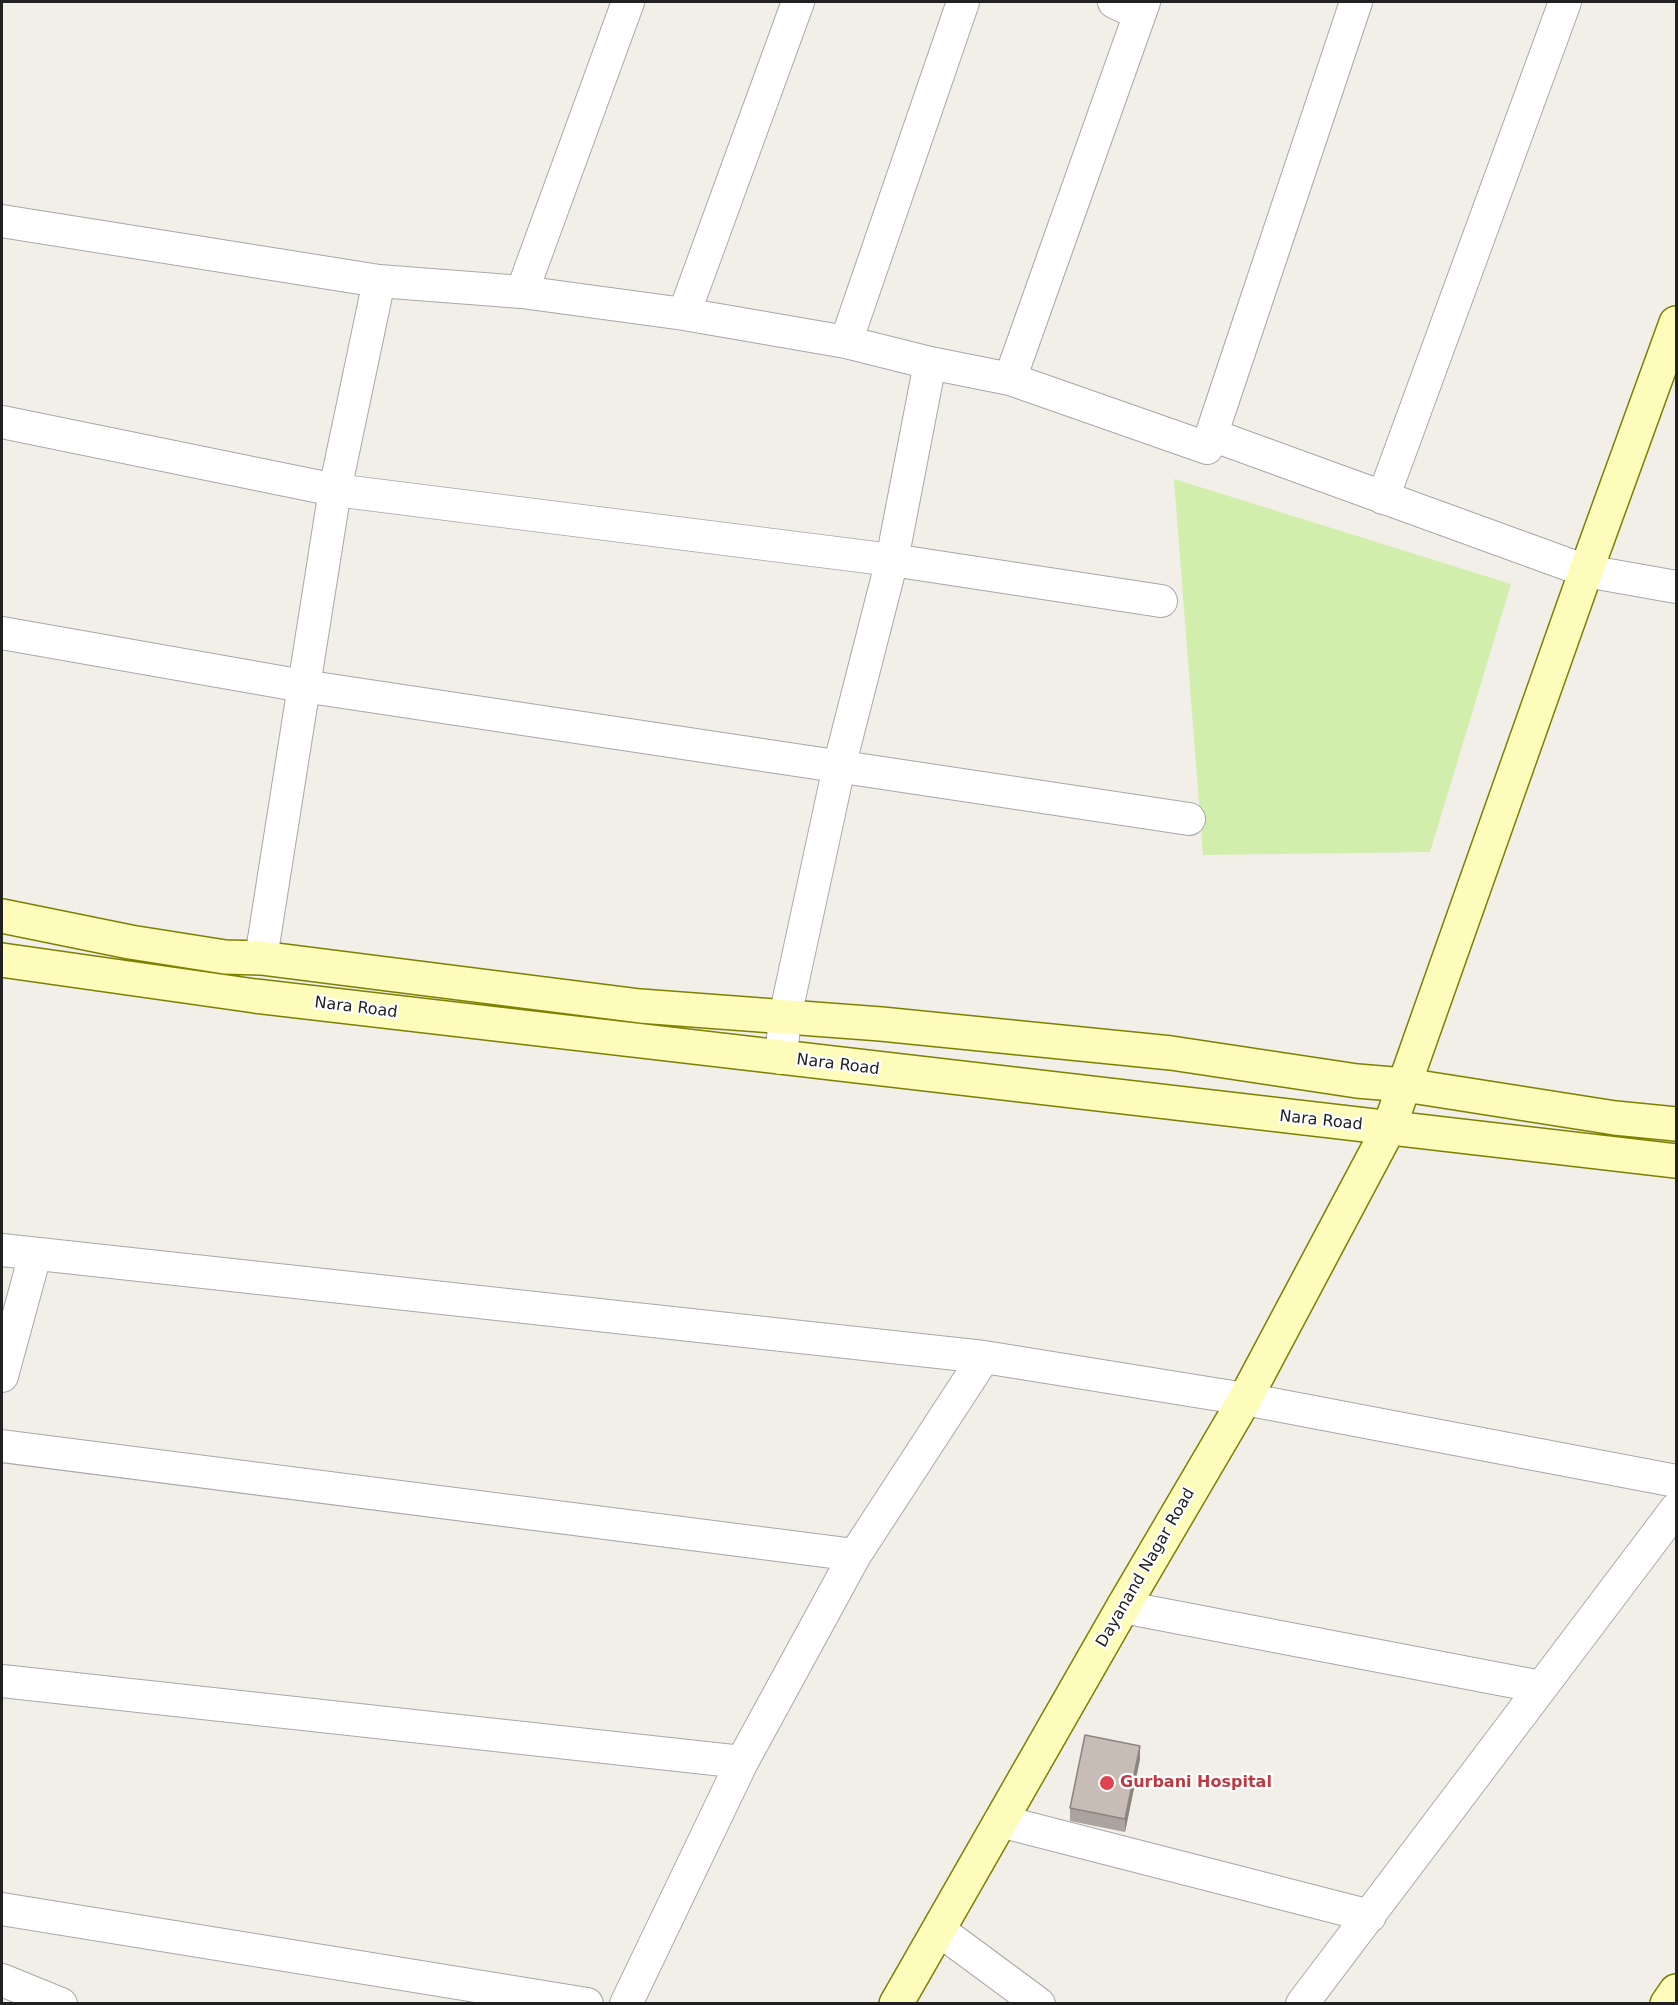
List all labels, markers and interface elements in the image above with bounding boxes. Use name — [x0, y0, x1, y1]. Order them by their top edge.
street label: Nara Road — [313, 993, 399, 1023]
street label: Nara Road — [795, 1050, 881, 1080]
street label: Nara Road — [1279, 1107, 1363, 1135]
street label: Dayanand Nagar Road — [1093, 1485, 1199, 1651]
place label: Gurbani Hospital — [1120, 1773, 1272, 1793]
marker: Gurbani Hospital — [1098, 1774, 1116, 1792]

